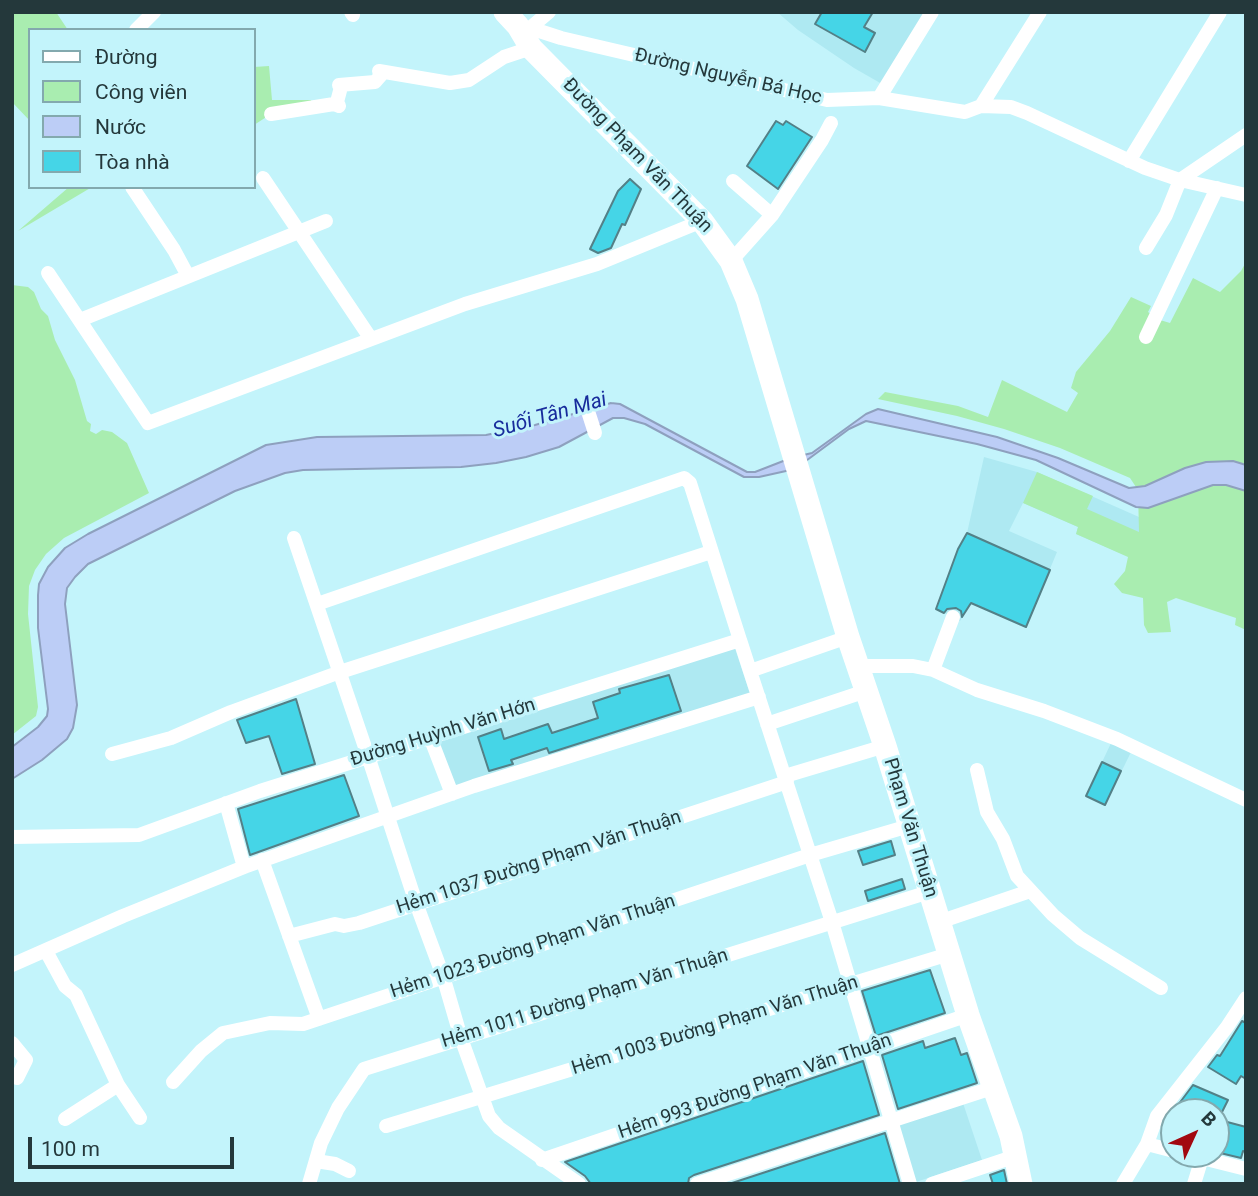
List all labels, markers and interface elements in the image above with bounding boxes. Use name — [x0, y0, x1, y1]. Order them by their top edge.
legend — [28, 28, 256, 189]
street label: Đường Nguyễn Bá Học — [632, 44, 824, 110]
text: Đường — [95, 45, 157, 69]
street label: Đường Phạm Văn Thuận — [557, 74, 717, 238]
text: Công viên — [95, 80, 187, 104]
text: Nước — [95, 115, 146, 139]
text: Tòa nhà — [95, 150, 170, 174]
water label: Suối Tân Mai — [490, 388, 610, 444]
street label: Đường Huỳnh Văn Hớn — [348, 694, 538, 772]
street label: Phạm Văn Thuận — [878, 756, 942, 900]
street label: Hẻm 1037 Đường Phạm Văn Thuận — [394, 806, 684, 920]
street label: Hẻm 1023 Đường Phạm Văn Thuận — [388, 890, 678, 1004]
street label: Hẻm 1011 Đường Phạm Văn Thuận — [439, 945, 731, 1053]
street label: Hẻm 1003 Đường Phạm Văn Thuận — [569, 972, 861, 1080]
street label: Hẻm 993 Đường Phạm Văn Thuận — [615, 1029, 895, 1145]
north arrow — [1160, 1098, 1230, 1168]
text: B — [1196, 1107, 1221, 1132]
scale bar — [32, 1122, 238, 1166]
text: 100 m — [41, 1137, 100, 1161]

